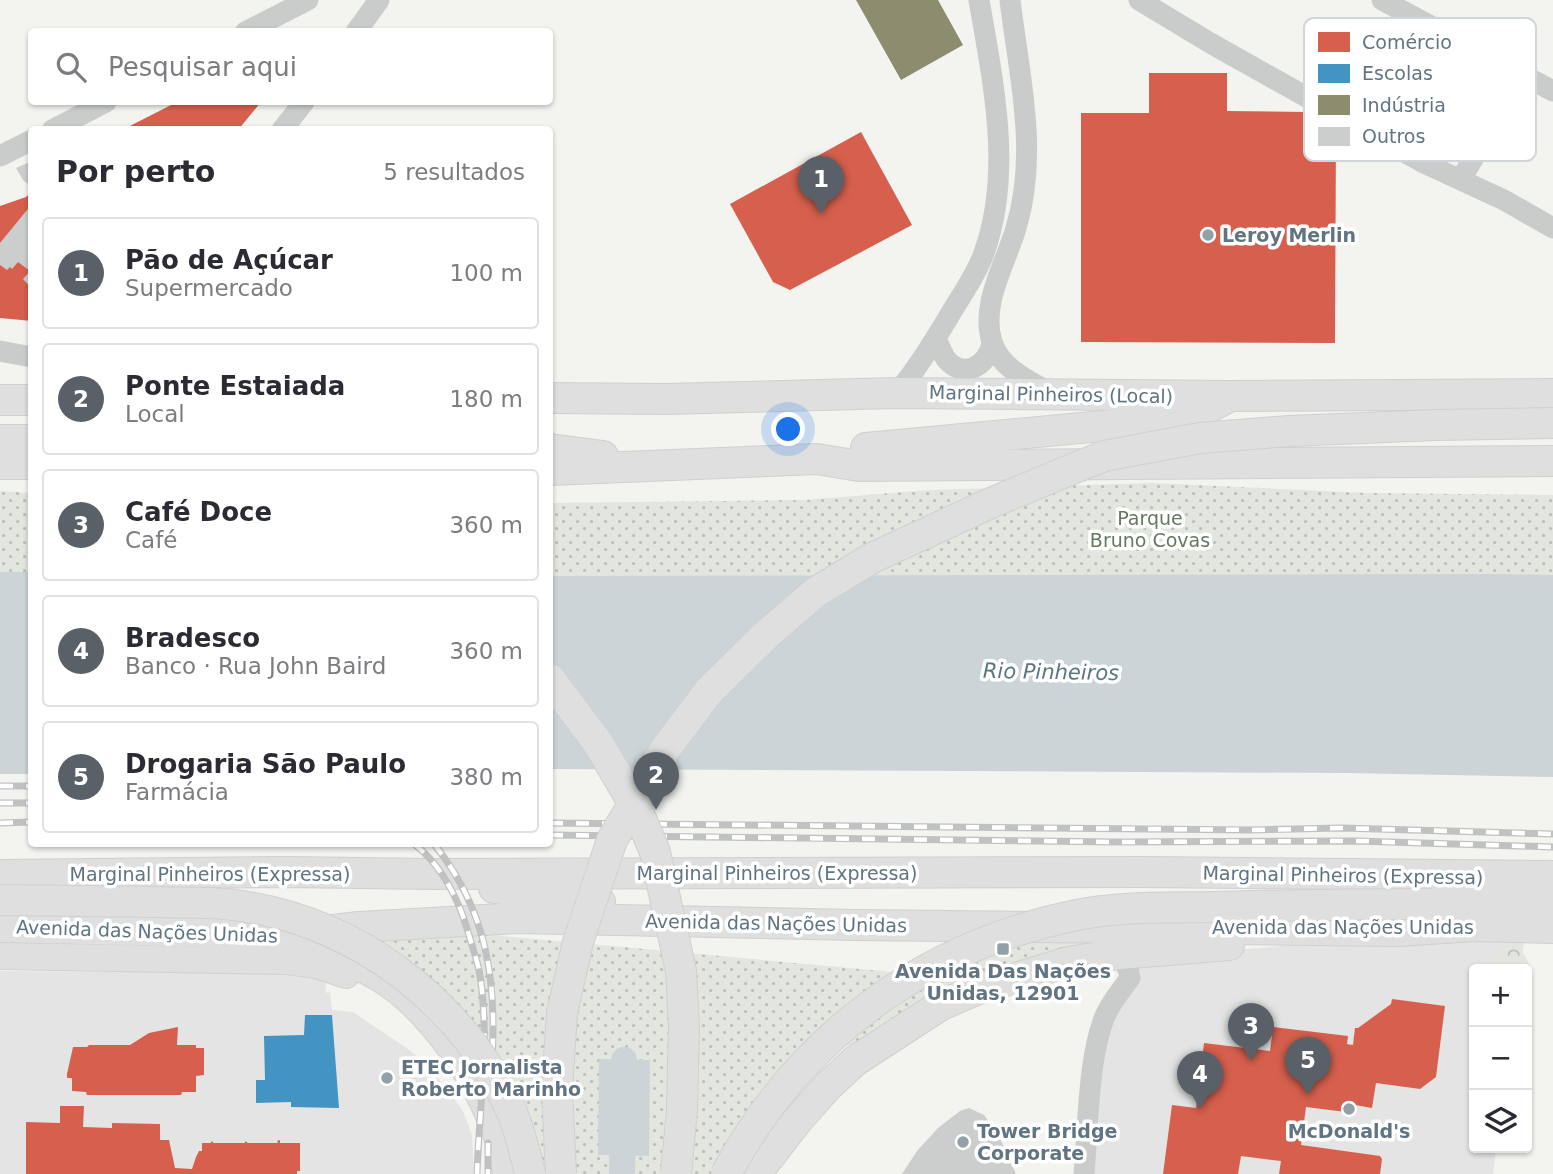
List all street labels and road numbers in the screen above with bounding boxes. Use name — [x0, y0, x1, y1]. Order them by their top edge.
street label: Marginal Pinheiros (Local) — [929, 381, 1173, 407]
street label: Marginal Pinheiros (Expressa) — [637, 862, 917, 884]
street label: Marginal Pinheiros (Expressa) — [1202, 862, 1484, 888]
street label: Marginal Pinheiros (Expressa) — [70, 863, 350, 885]
street label: Avenida das Nações Unidas — [645, 910, 907, 936]
street label: Avenida das Nações Unidas — [16, 915, 278, 947]
street label: Avenida das Nações Unidas — [1212, 916, 1474, 938]

